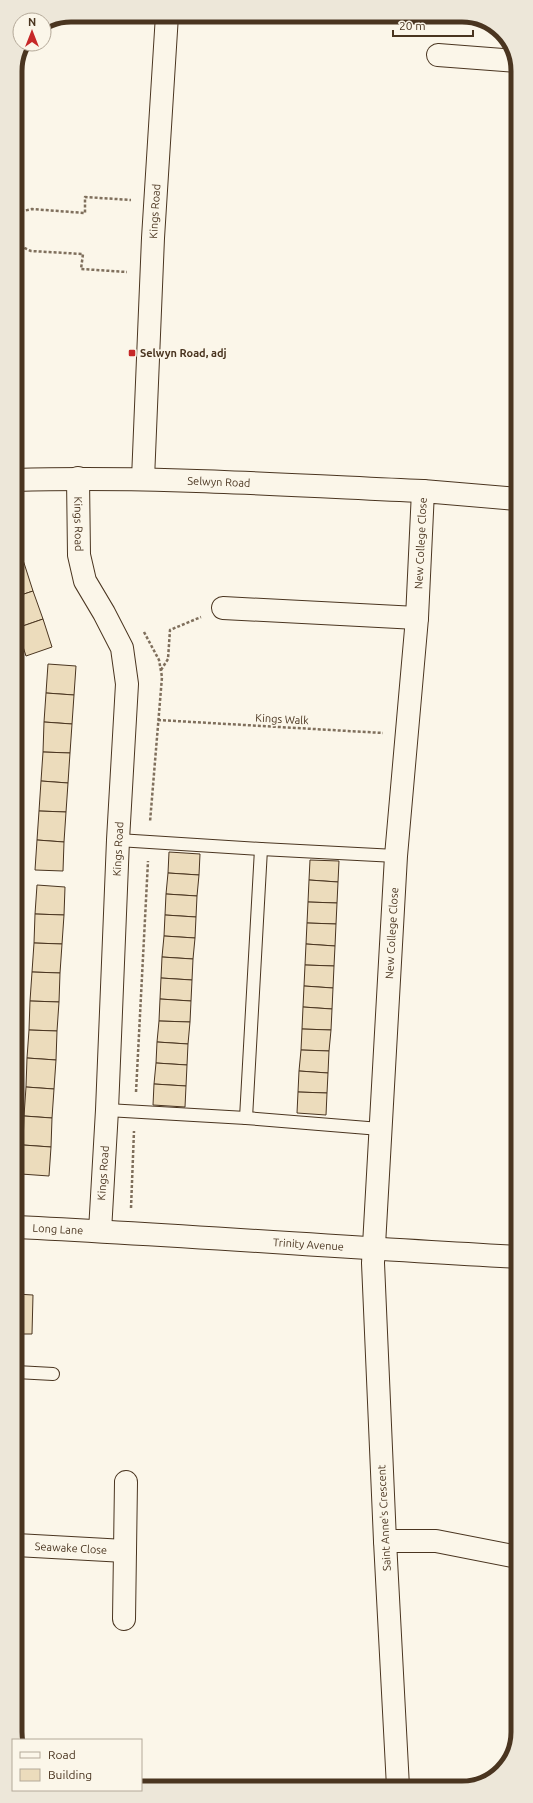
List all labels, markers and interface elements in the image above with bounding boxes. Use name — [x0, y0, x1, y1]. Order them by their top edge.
north arrow — [12, 12, 52, 52]
scale bar — [393, 12, 473, 38]
text: N — [28, 16, 36, 28]
text: 20 m — [399, 19, 426, 32]
street label: Kings Road — [147, 183, 162, 239]
place label: Selwyn Road, adj — [140, 347, 227, 359]
marker: Selwyn Road, adj — [127, 348, 137, 358]
street label: Selwyn Road — [187, 475, 251, 489]
street label: Kings Road — [72, 496, 85, 552]
street label: New College Close — [412, 497, 429, 589]
street label: Kings Walk — [255, 712, 309, 726]
street label: Kings Road — [111, 821, 125, 877]
street label: New College Close — [383, 887, 400, 979]
street label: Kings Road — [95, 1145, 111, 1201]
street label: Long Lane — [32, 1222, 84, 1236]
street label: Trinity Avenue — [273, 1236, 344, 1253]
street label: Saint Anne's Crescent — [375, 1464, 393, 1571]
street label: Seawake Close — [34, 1540, 107, 1556]
legend — [12, 1739, 142, 1791]
text: Road — [48, 1748, 76, 1761]
text: Building — [48, 1768, 92, 1781]

